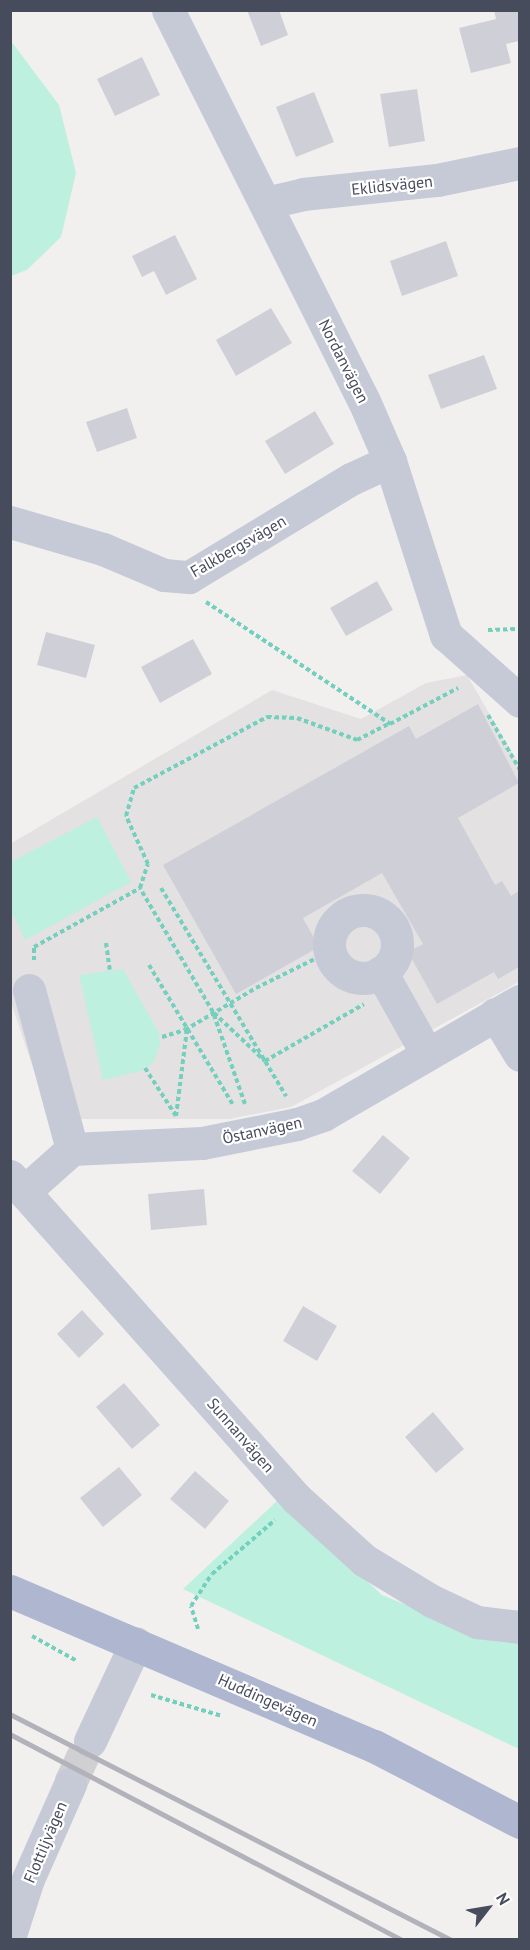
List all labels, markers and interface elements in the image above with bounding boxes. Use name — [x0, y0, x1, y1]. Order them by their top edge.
street label: Eklidsvägen — [350, 171, 434, 199]
street label: Nordanvägen — [315, 316, 373, 406]
street label: Falkbergsvägen — [187, 511, 289, 581]
street label: Östanvägen — [220, 1112, 304, 1148]
street label: Sunnanvägen — [203, 1394, 279, 1476]
street label: Huddingevägen — [215, 1669, 321, 1731]
street label: Flottiljvägen — [19, 1798, 71, 1886]
north arrow — [458, 1878, 518, 1938]
text: N — [492, 1889, 515, 1908]

